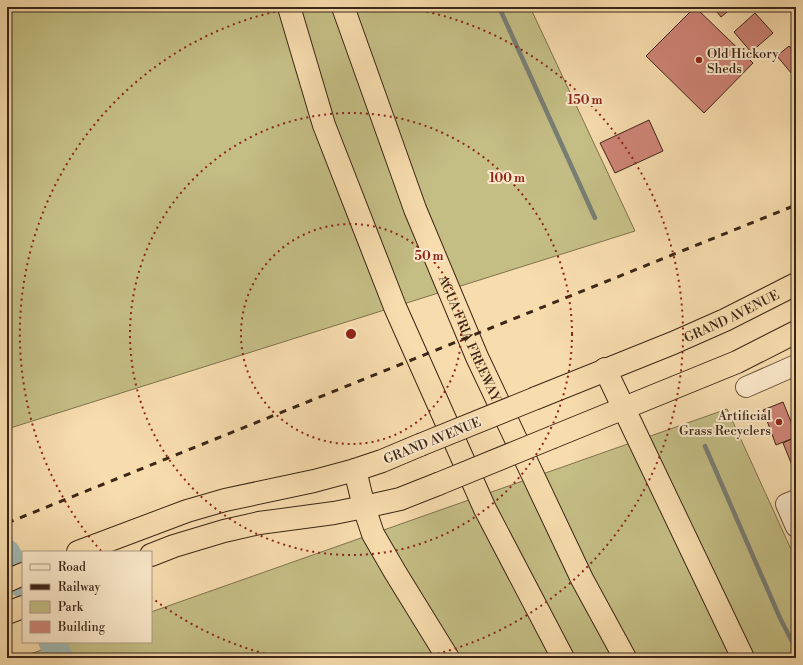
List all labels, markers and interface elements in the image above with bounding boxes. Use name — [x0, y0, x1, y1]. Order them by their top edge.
place label: Old Hickory Sheds — [707, 46, 779, 77]
marker: Old Hickory Sheds — [694, 55, 704, 65]
text: 150 m — [568, 93, 602, 108]
text: 100 m — [489, 171, 525, 186]
text: 50 m — [414, 249, 444, 264]
street label: AGUA FRIA FREEWAY — [434, 273, 504, 405]
street label: GRAND AVENUE — [682, 287, 782, 346]
centre of rings — [344, 327, 358, 341]
place label: Artificial Grass Recyclers — [679, 408, 771, 439]
street label: GRAND AVENUE — [381, 414, 483, 468]
marker: Artificial Grass Recyclers — [774, 417, 784, 427]
legend — [22, 551, 152, 643]
text: Road — [58, 560, 86, 575]
text: Railway — [58, 580, 100, 595]
text: Park — [58, 600, 84, 615]
text: Building — [57, 620, 106, 635]

